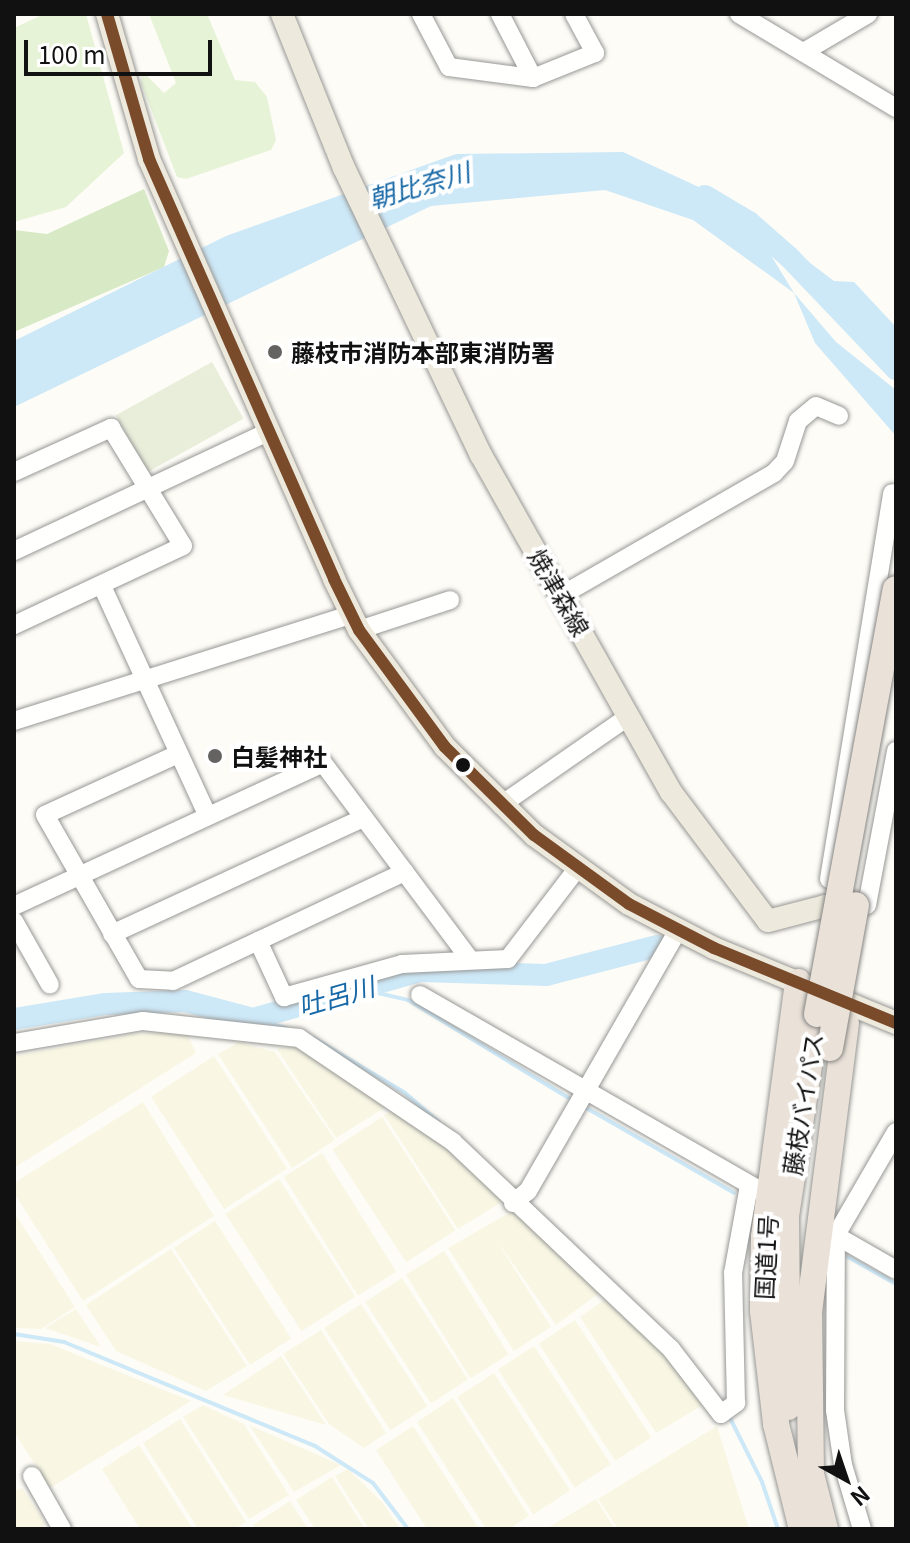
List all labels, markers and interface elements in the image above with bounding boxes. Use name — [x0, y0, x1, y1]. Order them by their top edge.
scale bar — [28, 24, 216, 74]
text: 100 m — [38, 36, 106, 71]
water label: 朝比奈川 — [365, 155, 473, 213]
place label: 藤枝市消防本部東消防署 — [291, 338, 555, 366]
marker: 藤枝市消防本部東消防署 — [266, 343, 284, 361]
street label: 焼津森線 — [524, 543, 596, 641]
place label: 白髪神社 — [231, 742, 327, 770]
marker: 白髪神社 — [206, 747, 224, 765]
unlabelled marker — [455, 757, 471, 773]
water label: 吐呂川 — [294, 969, 378, 1021]
street label: 藤枝バイパス — [777, 1031, 827, 1177]
street label: 国道1号 — [748, 1214, 782, 1300]
north arrow — [806, 1439, 886, 1519]
text: N — [845, 1480, 878, 1515]

